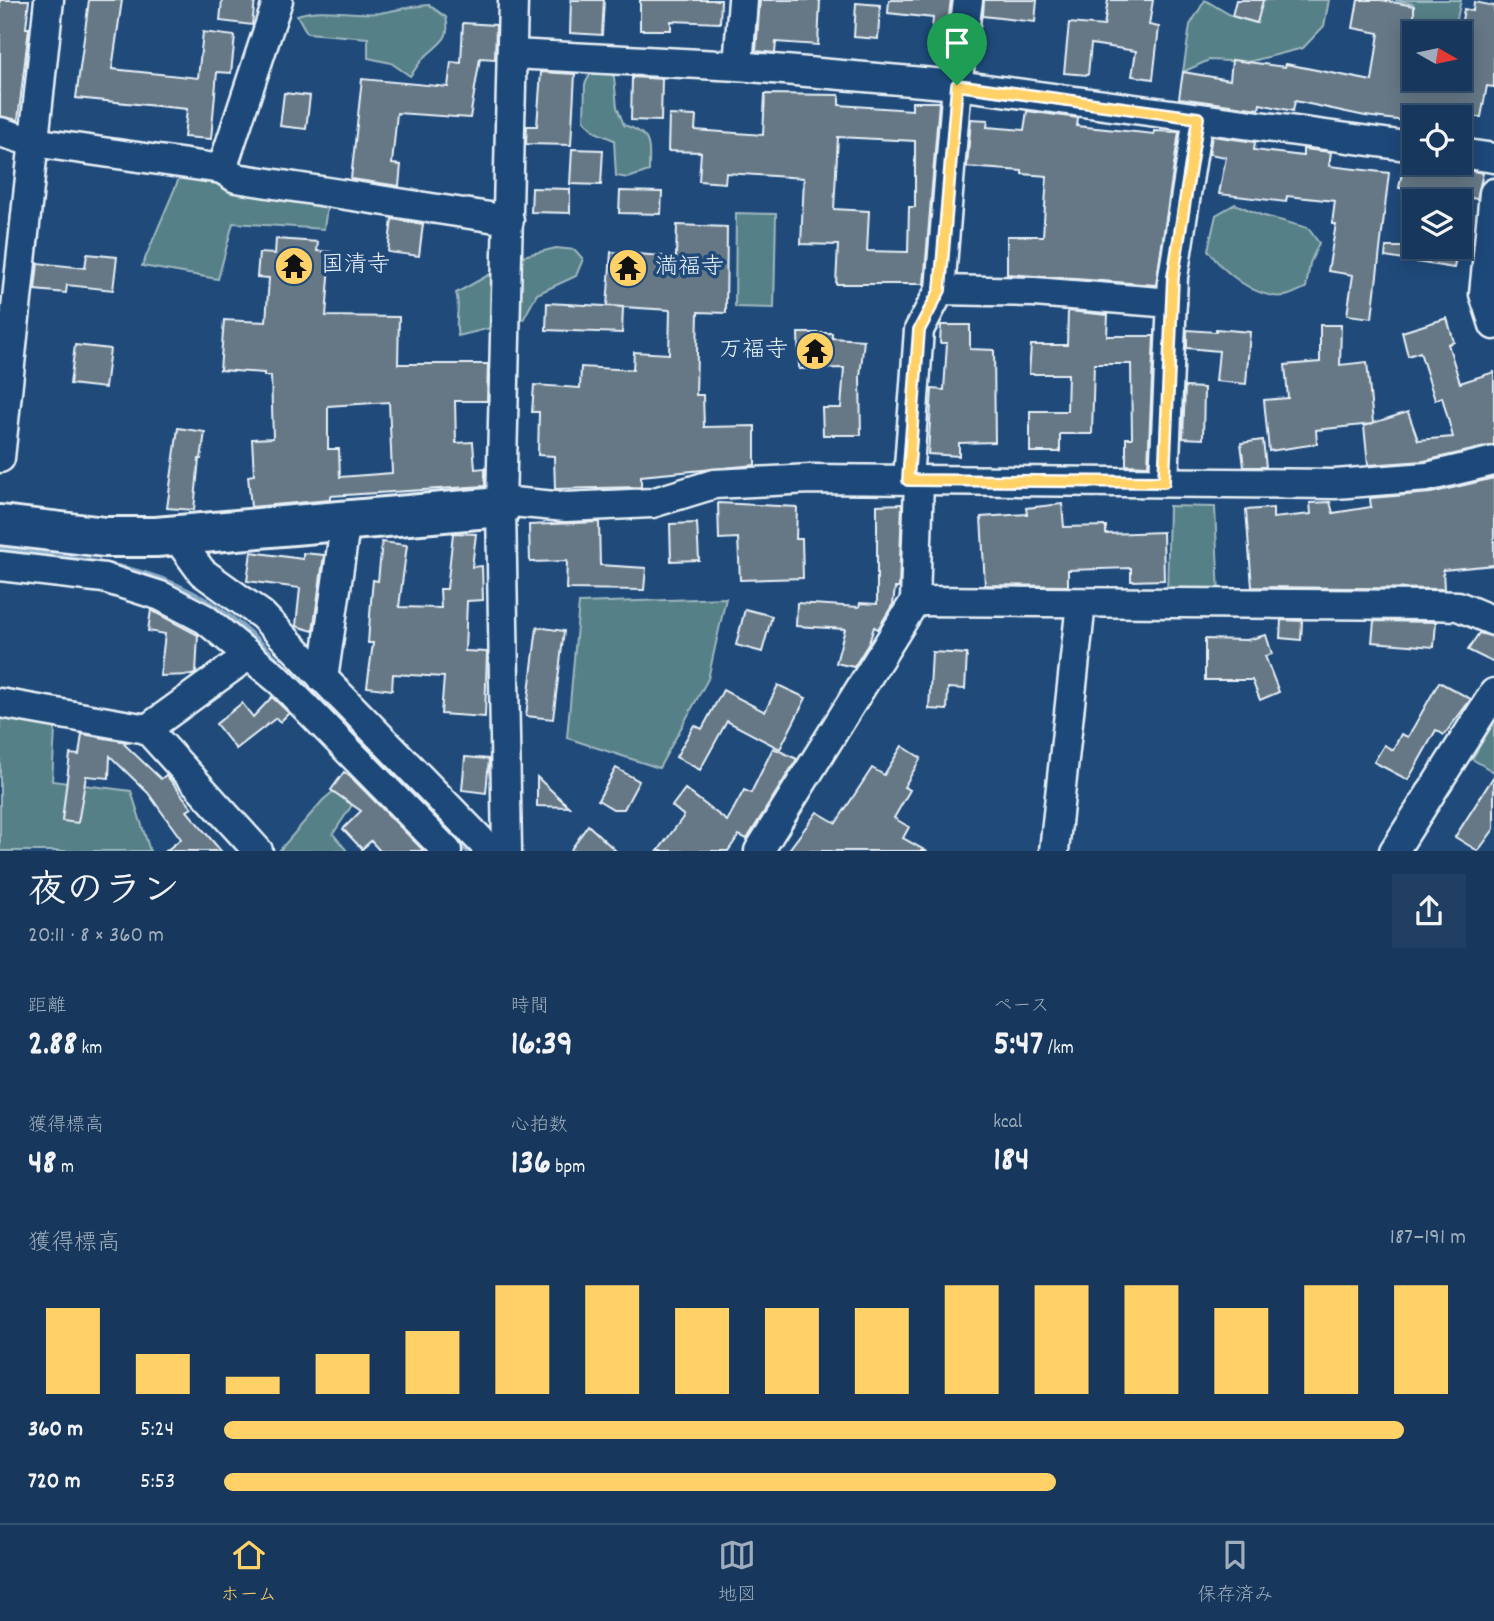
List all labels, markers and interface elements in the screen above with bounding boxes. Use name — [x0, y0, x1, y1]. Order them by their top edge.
pin — [927, 13, 987, 85]
north arrow — [1402, 21, 1472, 91]
map controls — [1402, 21, 1472, 259]
icon: arrive — [938, 24, 976, 62]
button: locate — [1402, 105, 1472, 175]
button: layers — [1402, 189, 1472, 259]
temple icon: 国清寺 — [273, 245, 315, 287]
temple icon: 満福寺 — [607, 247, 649, 289]
place label: 国清寺 — [321, 250, 390, 283]
place label: 満福寺 — [655, 252, 724, 285]
temple icon: 万福寺 — [794, 330, 836, 372]
place label: 万福寺 — [719, 335, 788, 368]
text: 夜のラン — [28, 866, 180, 921]
button: share — [1392, 874, 1466, 948]
text: 20:11 · 8 × 360 m — [28, 920, 164, 953]
text: 距離 — [28, 994, 66, 1021]
text: 時間 — [511, 994, 549, 1021]
text: ペース — [993, 994, 1049, 1021]
text: 2.88 — [28, 1021, 77, 1071]
text: 16:39 — [511, 1021, 573, 1071]
text: 5:47 — [993, 1021, 1043, 1071]
text: km — [77, 1036, 102, 1063]
text: /km — [1043, 1036, 1074, 1063]
text: kcal — [993, 1110, 1022, 1137]
text: 獲得標高 — [28, 1113, 104, 1140]
text: 心拍数 — [511, 1113, 568, 1140]
text: 184 — [993, 1137, 1030, 1187]
text: 48 — [28, 1140, 57, 1190]
text: 136 — [511, 1140, 551, 1190]
text: m — [57, 1155, 74, 1182]
text: bpm — [551, 1155, 585, 1182]
text: 187–191 m — [1390, 1222, 1466, 1255]
text: 獲得標高 — [28, 1228, 120, 1261]
text: 360 m — [28, 1414, 83, 1447]
text: 5:24 — [140, 1414, 174, 1447]
text: 720 m — [28, 1466, 80, 1499]
text: 5:53 — [140, 1466, 175, 1499]
tab: ホーム — [221, 1536, 277, 1610]
tab: 地図 — [718, 1536, 756, 1610]
tab: 保存済み — [1197, 1536, 1273, 1610]

